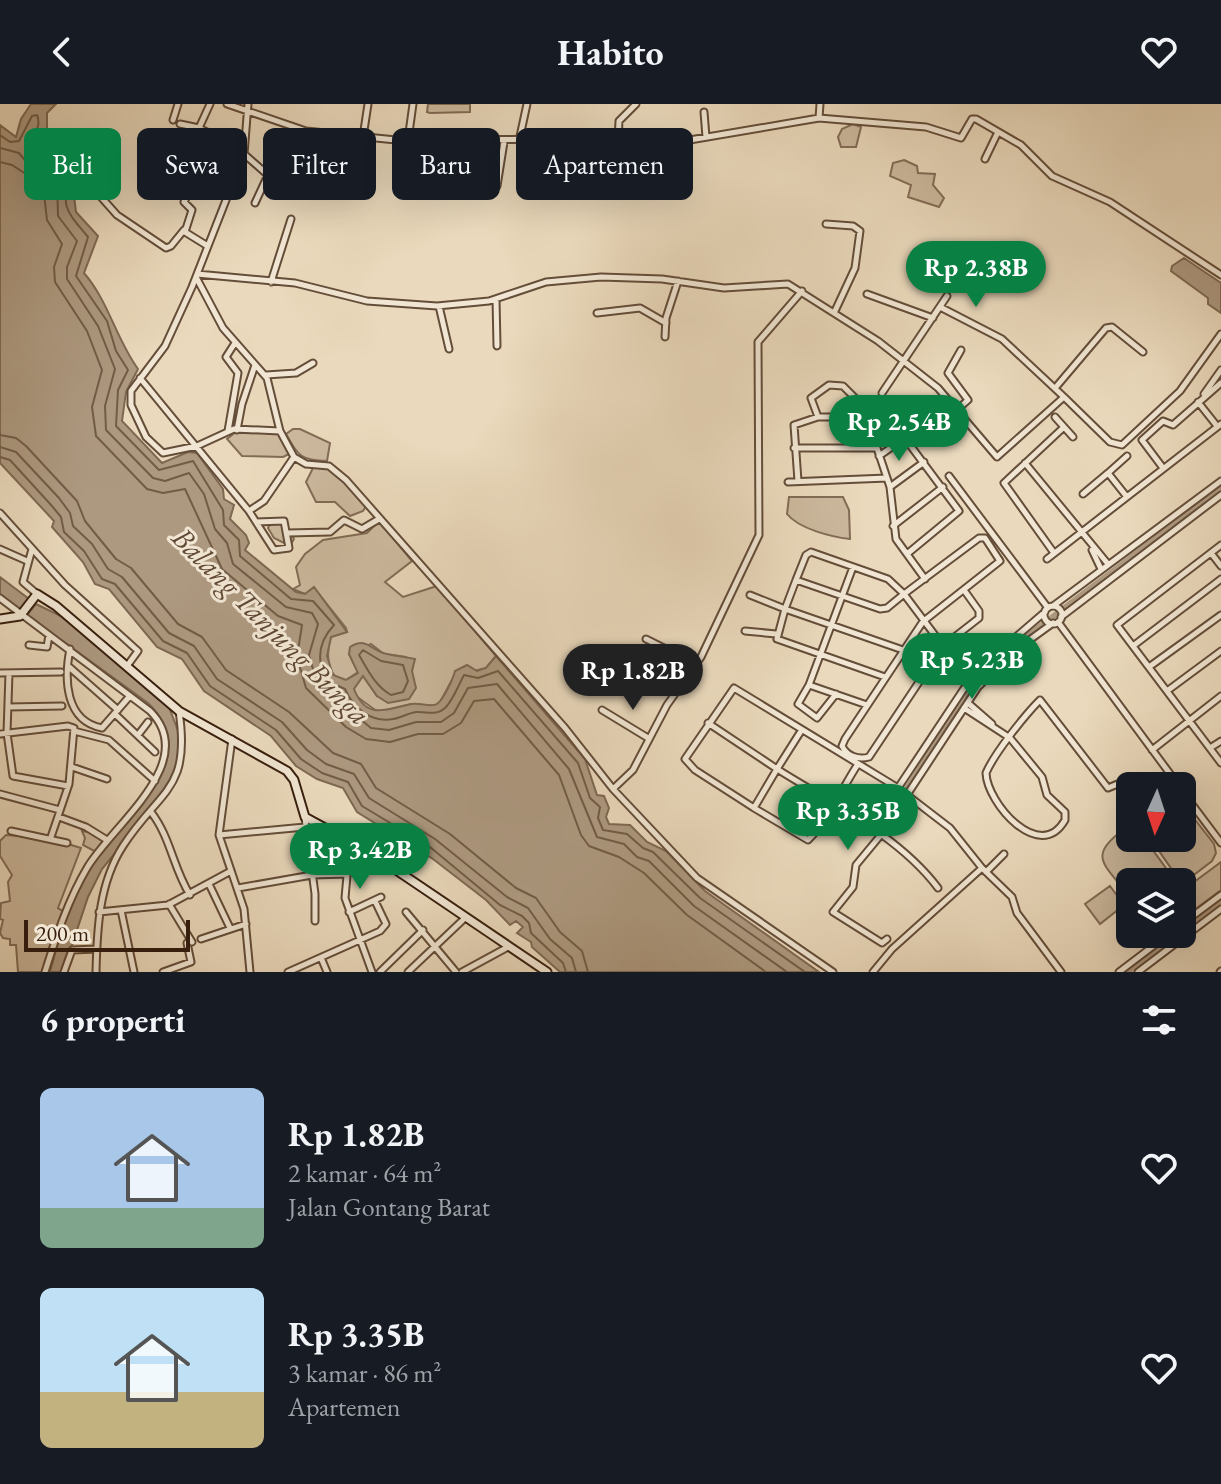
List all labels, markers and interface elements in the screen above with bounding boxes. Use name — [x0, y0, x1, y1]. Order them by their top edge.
text: Habito — [557, 29, 664, 76]
icon: back — [40, 30, 84, 74]
icon: heart — [1137, 30, 1181, 74]
chip: Beli — [24, 128, 121, 200]
chip: Sewa — [137, 128, 247, 200]
chip: Filter — [263, 128, 376, 200]
chip: Baru — [392, 128, 500, 200]
chip: Apartemen — [516, 128, 693, 200]
pin: Rp 2.38B — [893, 241, 1059, 309]
text: Rp 2.38B — [924, 250, 1028, 284]
pin: Rp 2.54B — [816, 395, 982, 463]
text: Rp 2.54B — [847, 404, 951, 438]
water label: Balang Tanjung Bunga — [163, 517, 379, 733]
pin: Rp 5.23B — [889, 633, 1055, 701]
text: Rp 5.23B — [920, 642, 1024, 676]
pin: Rp 1.82B — [550, 644, 716, 712]
text: Rp 1.82B — [581, 653, 685, 687]
north arrow — [1116, 772, 1196, 852]
map controls — [1116, 772, 1196, 948]
pin: Rp 3.35B — [765, 784, 931, 852]
text: Rp 3.35B — [796, 793, 900, 827]
pin: Rp 3.42B — [277, 823, 443, 891]
text: Rp 3.42B — [308, 832, 412, 866]
button: layers — [1116, 868, 1196, 948]
scale bar — [24, 916, 190, 952]
text: 200 m — [36, 919, 89, 948]
text: 6 properti — [40, 998, 185, 1042]
icon: filters — [1137, 998, 1181, 1042]
text: Rp 1.82B — [288, 1112, 424, 1156]
icon: home — [104, 1120, 200, 1216]
icon: heart — [1137, 1146, 1181, 1190]
text: 2 kamar · 64 m² — [288, 1156, 441, 1190]
text: Jalan Gontang Barat — [288, 1190, 490, 1224]
text: Rp 3.35B — [288, 1312, 424, 1356]
icon: home — [104, 1320, 200, 1416]
icon: heart — [1137, 1346, 1181, 1390]
text: 3 kamar · 86 m² — [288, 1356, 441, 1390]
text: Apartemen — [288, 1390, 400, 1424]

